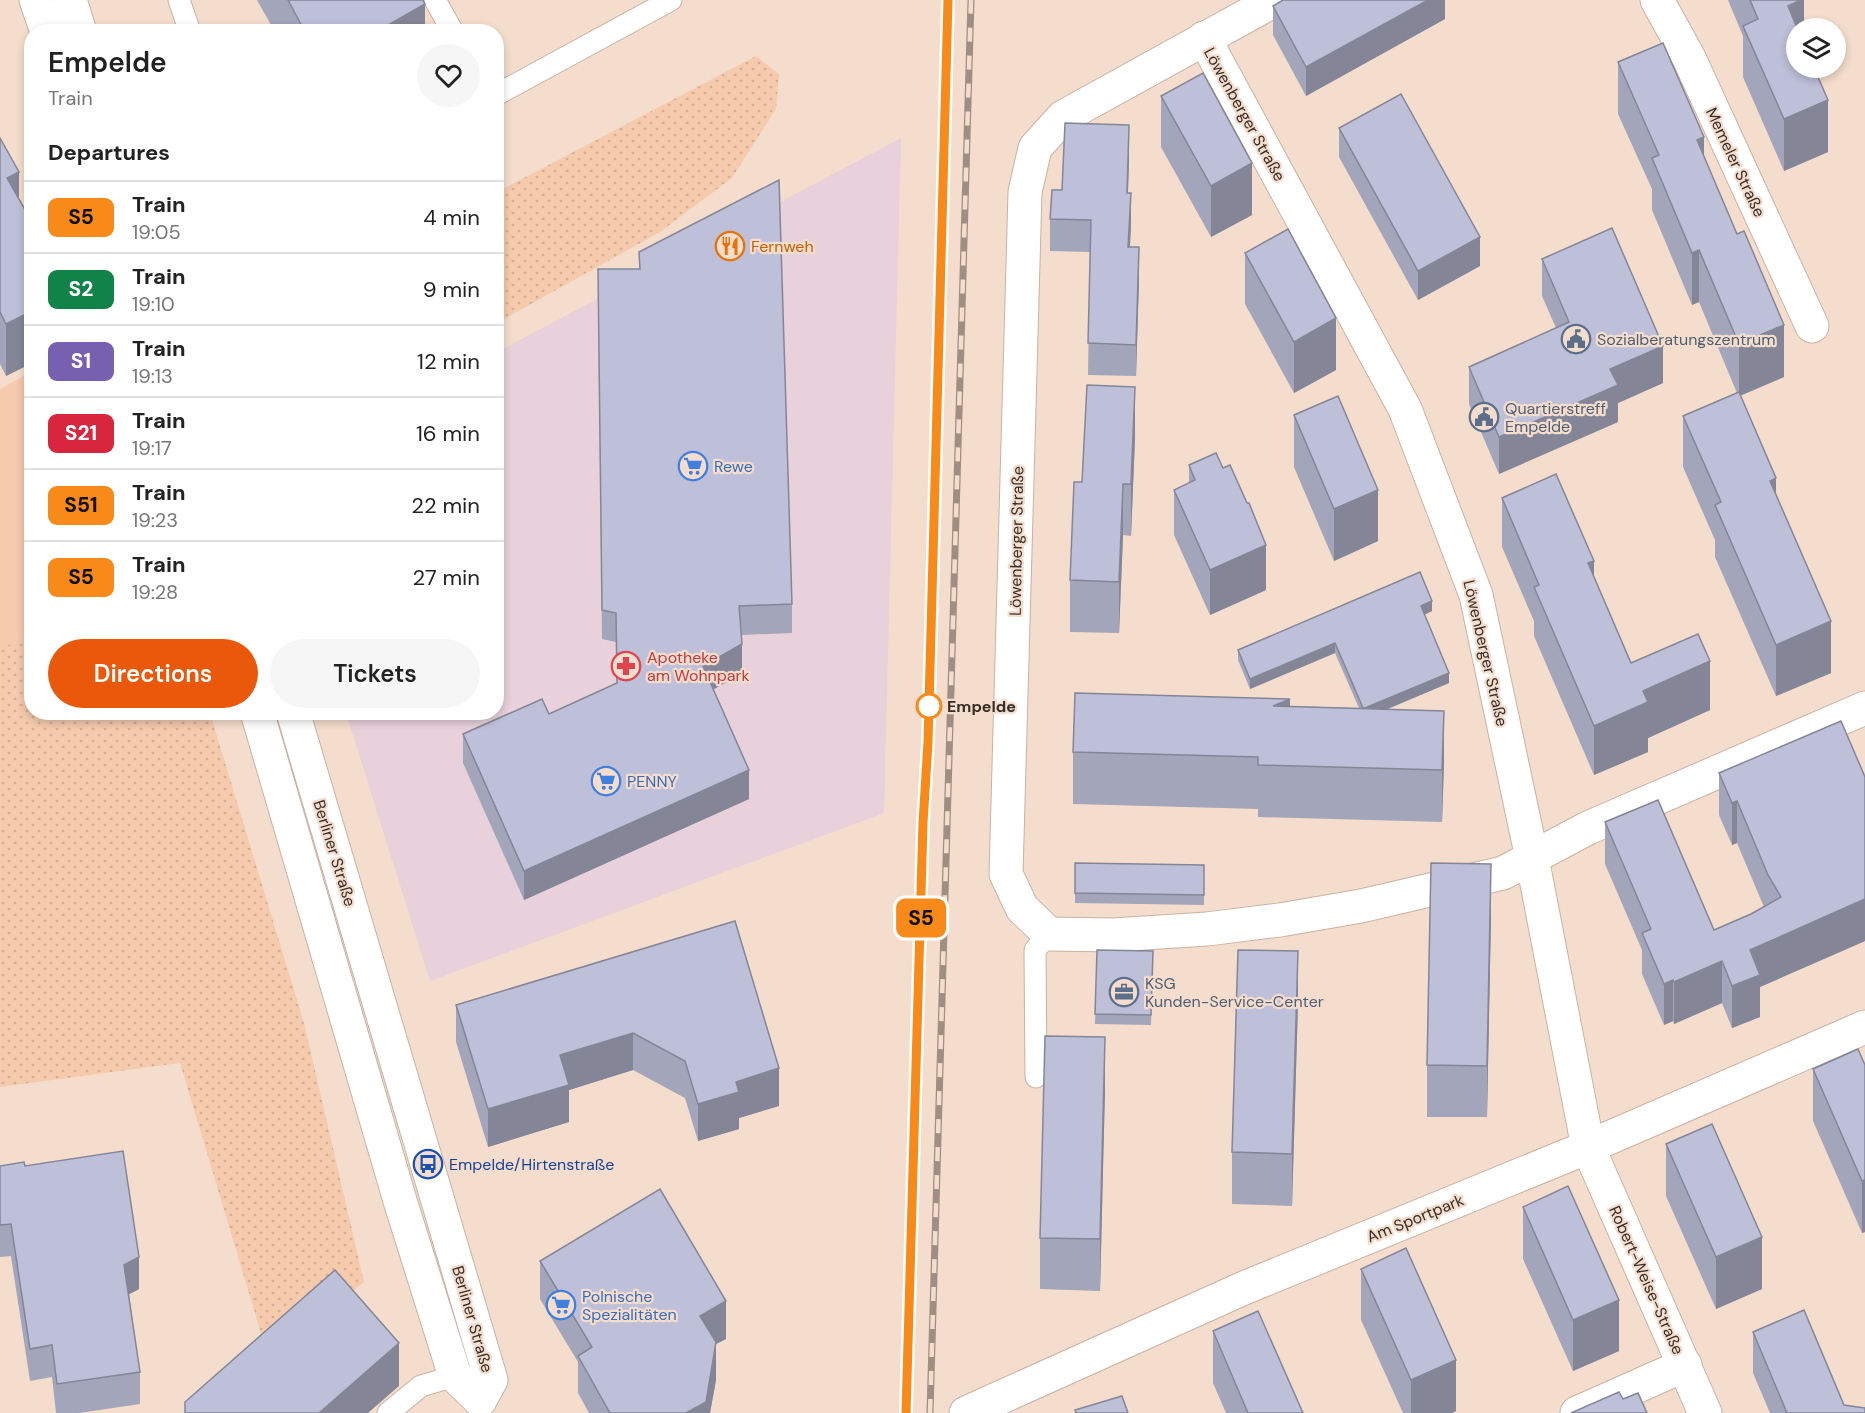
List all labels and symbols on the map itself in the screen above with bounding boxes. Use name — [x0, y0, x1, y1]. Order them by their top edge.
street label: Löwenberger Straße — [1199, 44, 1290, 185]
street label: Memeler Straße — [1701, 104, 1770, 220]
restaurant icon: Fernweh — [714, 230, 746, 262]
place label: Fernweh — [751, 236, 814, 257]
public building icon: Sozialberatungszentrum — [1560, 323, 1592, 355]
place label: Sozialberatungszentrum — [1597, 329, 1776, 350]
place label: Quartierstreff Empelde — [1505, 398, 1606, 437]
public building icon: Quartierstreff Empelde — [1468, 401, 1500, 433]
supermarket icon: Rewe — [677, 450, 709, 482]
place label: Rewe — [714, 456, 753, 477]
street label: Löwenberger Straße — [1005, 466, 1028, 616]
street label: Löwenberger Straße — [1458, 578, 1513, 728]
place label: Apotheke am Wohnpark — [647, 647, 749, 686]
pharmacy icon: Apotheke am Wohnpark — [610, 650, 642, 682]
marker: Empelde — [916, 693, 942, 719]
place label: Empelde — [947, 696, 1016, 717]
supermarket icon: PENNY — [590, 765, 622, 797]
place label: PENNY — [627, 771, 677, 792]
street label: Berliner Straße — [308, 797, 361, 909]
line badge: S5 — [894, 898, 948, 938]
place label: KSG Kunden-Service-Center — [1145, 973, 1324, 1012]
office icon: KSG Kunden-Service-Center — [1108, 976, 1140, 1008]
bus stop icon: Empelde/Hirtenstraße — [412, 1148, 444, 1180]
place label: Empelde/Hirtenstraße — [449, 1154, 614, 1175]
street label: Am Sportpark — [1364, 1189, 1467, 1247]
street label: Robert-Weise-Straße — [1604, 1202, 1689, 1358]
street label: Berliner Straße — [447, 1263, 498, 1375]
place label: Polnische Spezialitäten — [582, 1286, 677, 1325]
supermarket icon: Polnische Spezialitäten — [545, 1289, 577, 1321]

